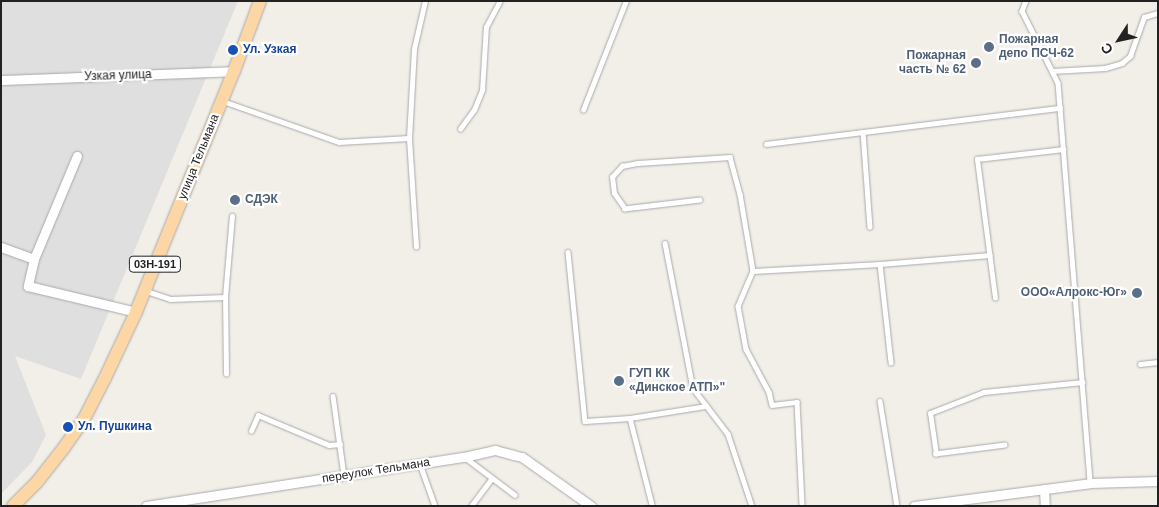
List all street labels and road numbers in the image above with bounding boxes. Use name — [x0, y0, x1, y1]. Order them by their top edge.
street label: Узкая улица — [84, 68, 152, 84]
street label: улица Тельмана — [175, 112, 223, 202]
road number: 03Н-191 — [129, 255, 181, 272]
street label: переулок Тельмана — [321, 455, 431, 487]

